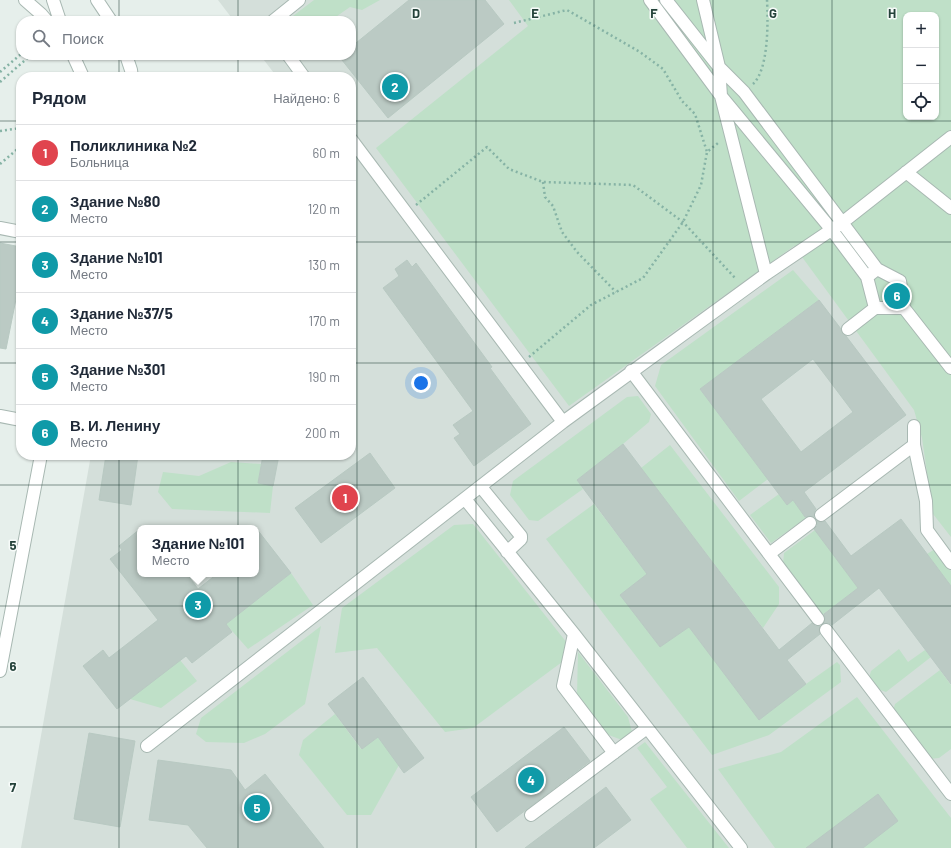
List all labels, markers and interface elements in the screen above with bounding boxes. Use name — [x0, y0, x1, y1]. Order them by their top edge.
text: D — [412, 5, 420, 21]
text: E — [531, 5, 539, 21]
text: F — [650, 5, 658, 21]
text: G — [769, 5, 777, 21]
text: H — [888, 5, 896, 21]
map controls — [903, 12, 939, 120]
button: + — [903, 12, 939, 48]
search box — [16, 16, 356, 60]
icon: search — [30, 27, 52, 49]
text: Поиск — [62, 29, 104, 47]
button: − — [903, 48, 939, 84]
pin: 2 — [382, 72, 408, 102]
button: locate — [903, 84, 939, 120]
text: Рядом — [32, 87, 87, 107]
text: Найдено: 6 — [273, 90, 340, 106]
text: Поликлиника №2 — [70, 136, 197, 154]
text: 1 — [43, 145, 47, 161]
text: 60 m — [313, 145, 340, 161]
text: Больница — [70, 154, 129, 170]
text: Здание №80 — [70, 192, 160, 210]
text: 2 — [41, 201, 49, 217]
text: 120 m — [308, 201, 340, 217]
text: Место — [70, 210, 108, 226]
text: Здание №101 — [70, 248, 163, 266]
text: 3 — [41, 257, 49, 273]
text: 130 m — [308, 257, 340, 273]
text: Место — [70, 266, 108, 282]
pin: 6 — [884, 281, 910, 311]
text: Здание №37/5 — [70, 304, 173, 322]
text: 4 — [41, 313, 49, 329]
text: 170 m — [309, 313, 340, 329]
text: Место — [70, 322, 108, 338]
text: Здание №301 — [70, 360, 165, 378]
text: 5 — [41, 369, 49, 385]
text: 190 m — [308, 369, 340, 385]
your location — [411, 373, 431, 393]
text: Место — [70, 378, 108, 394]
text: В. И. Ленину — [70, 416, 160, 434]
text: 6 — [42, 425, 48, 441]
text: 200 m — [305, 425, 340, 441]
text: Место — [70, 434, 108, 450]
pin: 1 — [332, 483, 358, 513]
popup — [137, 525, 259, 577]
text: Здание №101 — [152, 534, 244, 552]
text: 5 — [9, 537, 17, 553]
text: Место — [152, 552, 189, 568]
pin: 3 — [185, 590, 211, 620]
text: 6 — [10, 658, 17, 674]
pin: 4 — [518, 765, 544, 795]
text: 7 — [10, 779, 17, 795]
pin: 5 — [244, 793, 270, 823]

